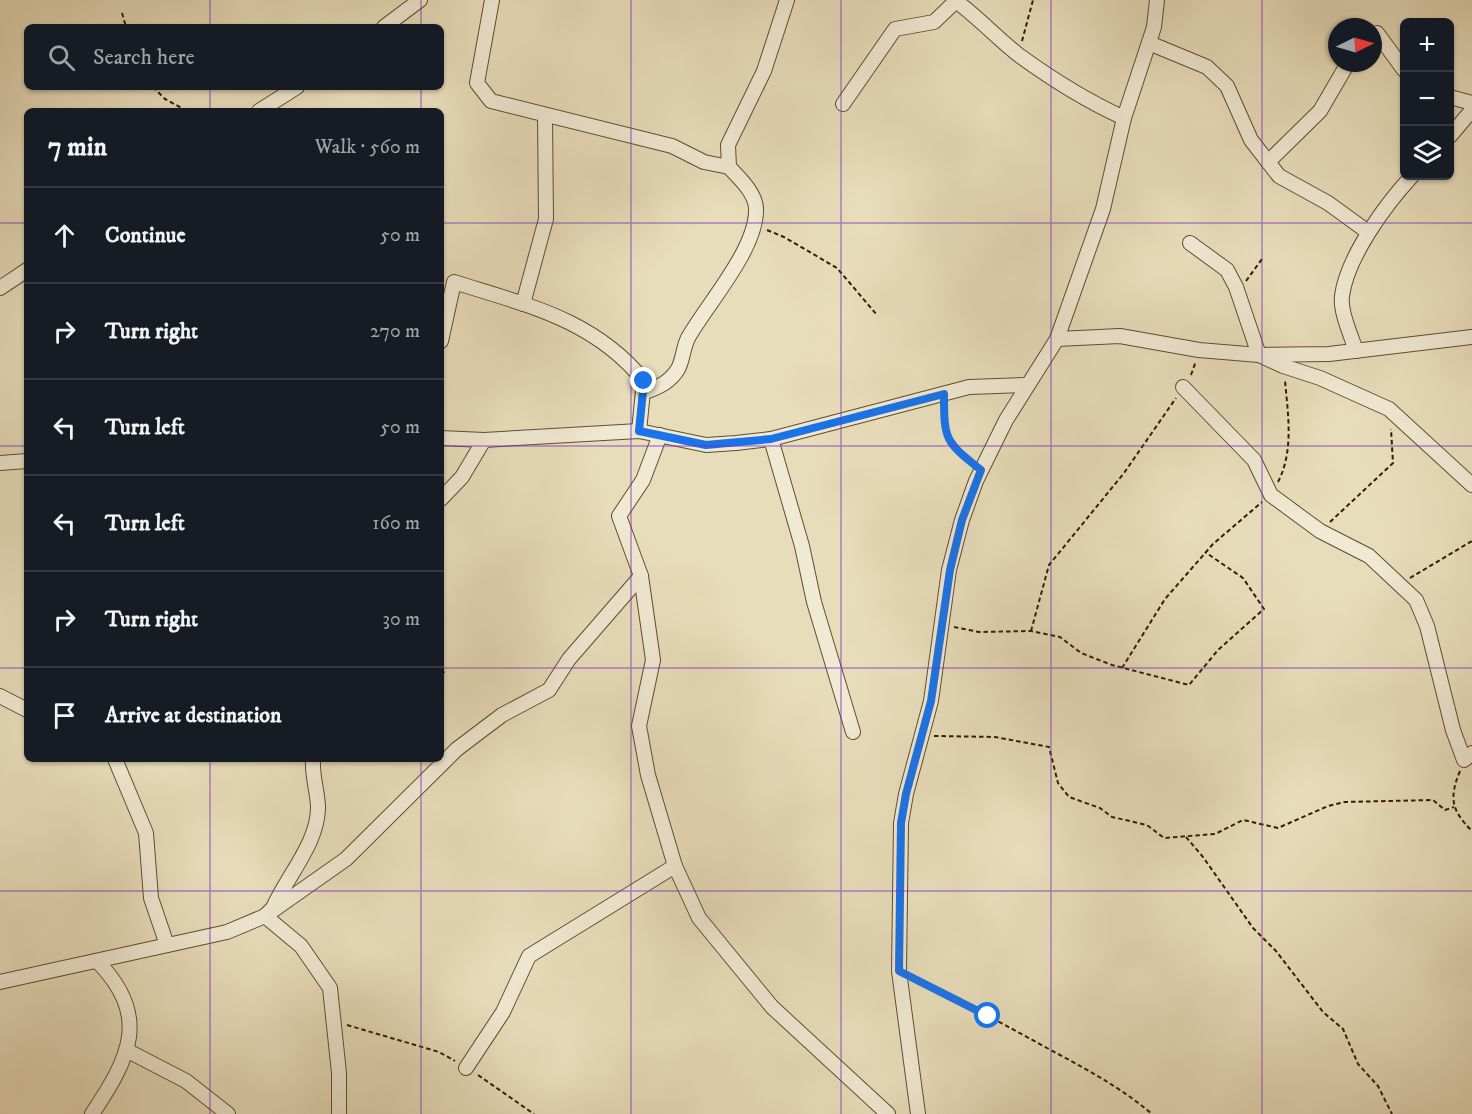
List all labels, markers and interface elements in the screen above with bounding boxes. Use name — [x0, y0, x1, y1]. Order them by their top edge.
north arrow — [1328, 18, 1382, 72]
map controls — [1400, 18, 1454, 180]
button: + — [1400, 18, 1454, 72]
search box — [24, 24, 444, 90]
icon: search — [45, 41, 78, 74]
text: Search here — [93, 44, 195, 71]
button: − — [1400, 72, 1454, 126]
button: layers — [1400, 126, 1454, 180]
text: 7 min — [48, 131, 107, 164]
text: Walk · 560 m — [315, 135, 420, 160]
icon: ahead — [48, 219, 81, 252]
text: Continue — [105, 222, 186, 249]
text: 50 m — [380, 223, 420, 248]
icon: right — [48, 315, 81, 348]
text: Turn right — [105, 318, 198, 345]
text: 270 m — [370, 319, 420, 344]
route end — [630, 367, 656, 393]
icon: left — [48, 411, 81, 444]
text: Turn left — [105, 414, 185, 441]
text: 50 m — [380, 415, 420, 440]
icon: left — [48, 507, 81, 540]
text: Turn left — [105, 510, 185, 537]
text: 160 m — [372, 511, 420, 536]
icon: right — [48, 603, 81, 636]
text: Turn right — [105, 606, 198, 633]
text: 30 m — [382, 607, 420, 632]
icon: arrive — [48, 699, 81, 732]
text: Arrive at destination — [105, 702, 282, 729]
route start — [974, 1002, 1000, 1028]

